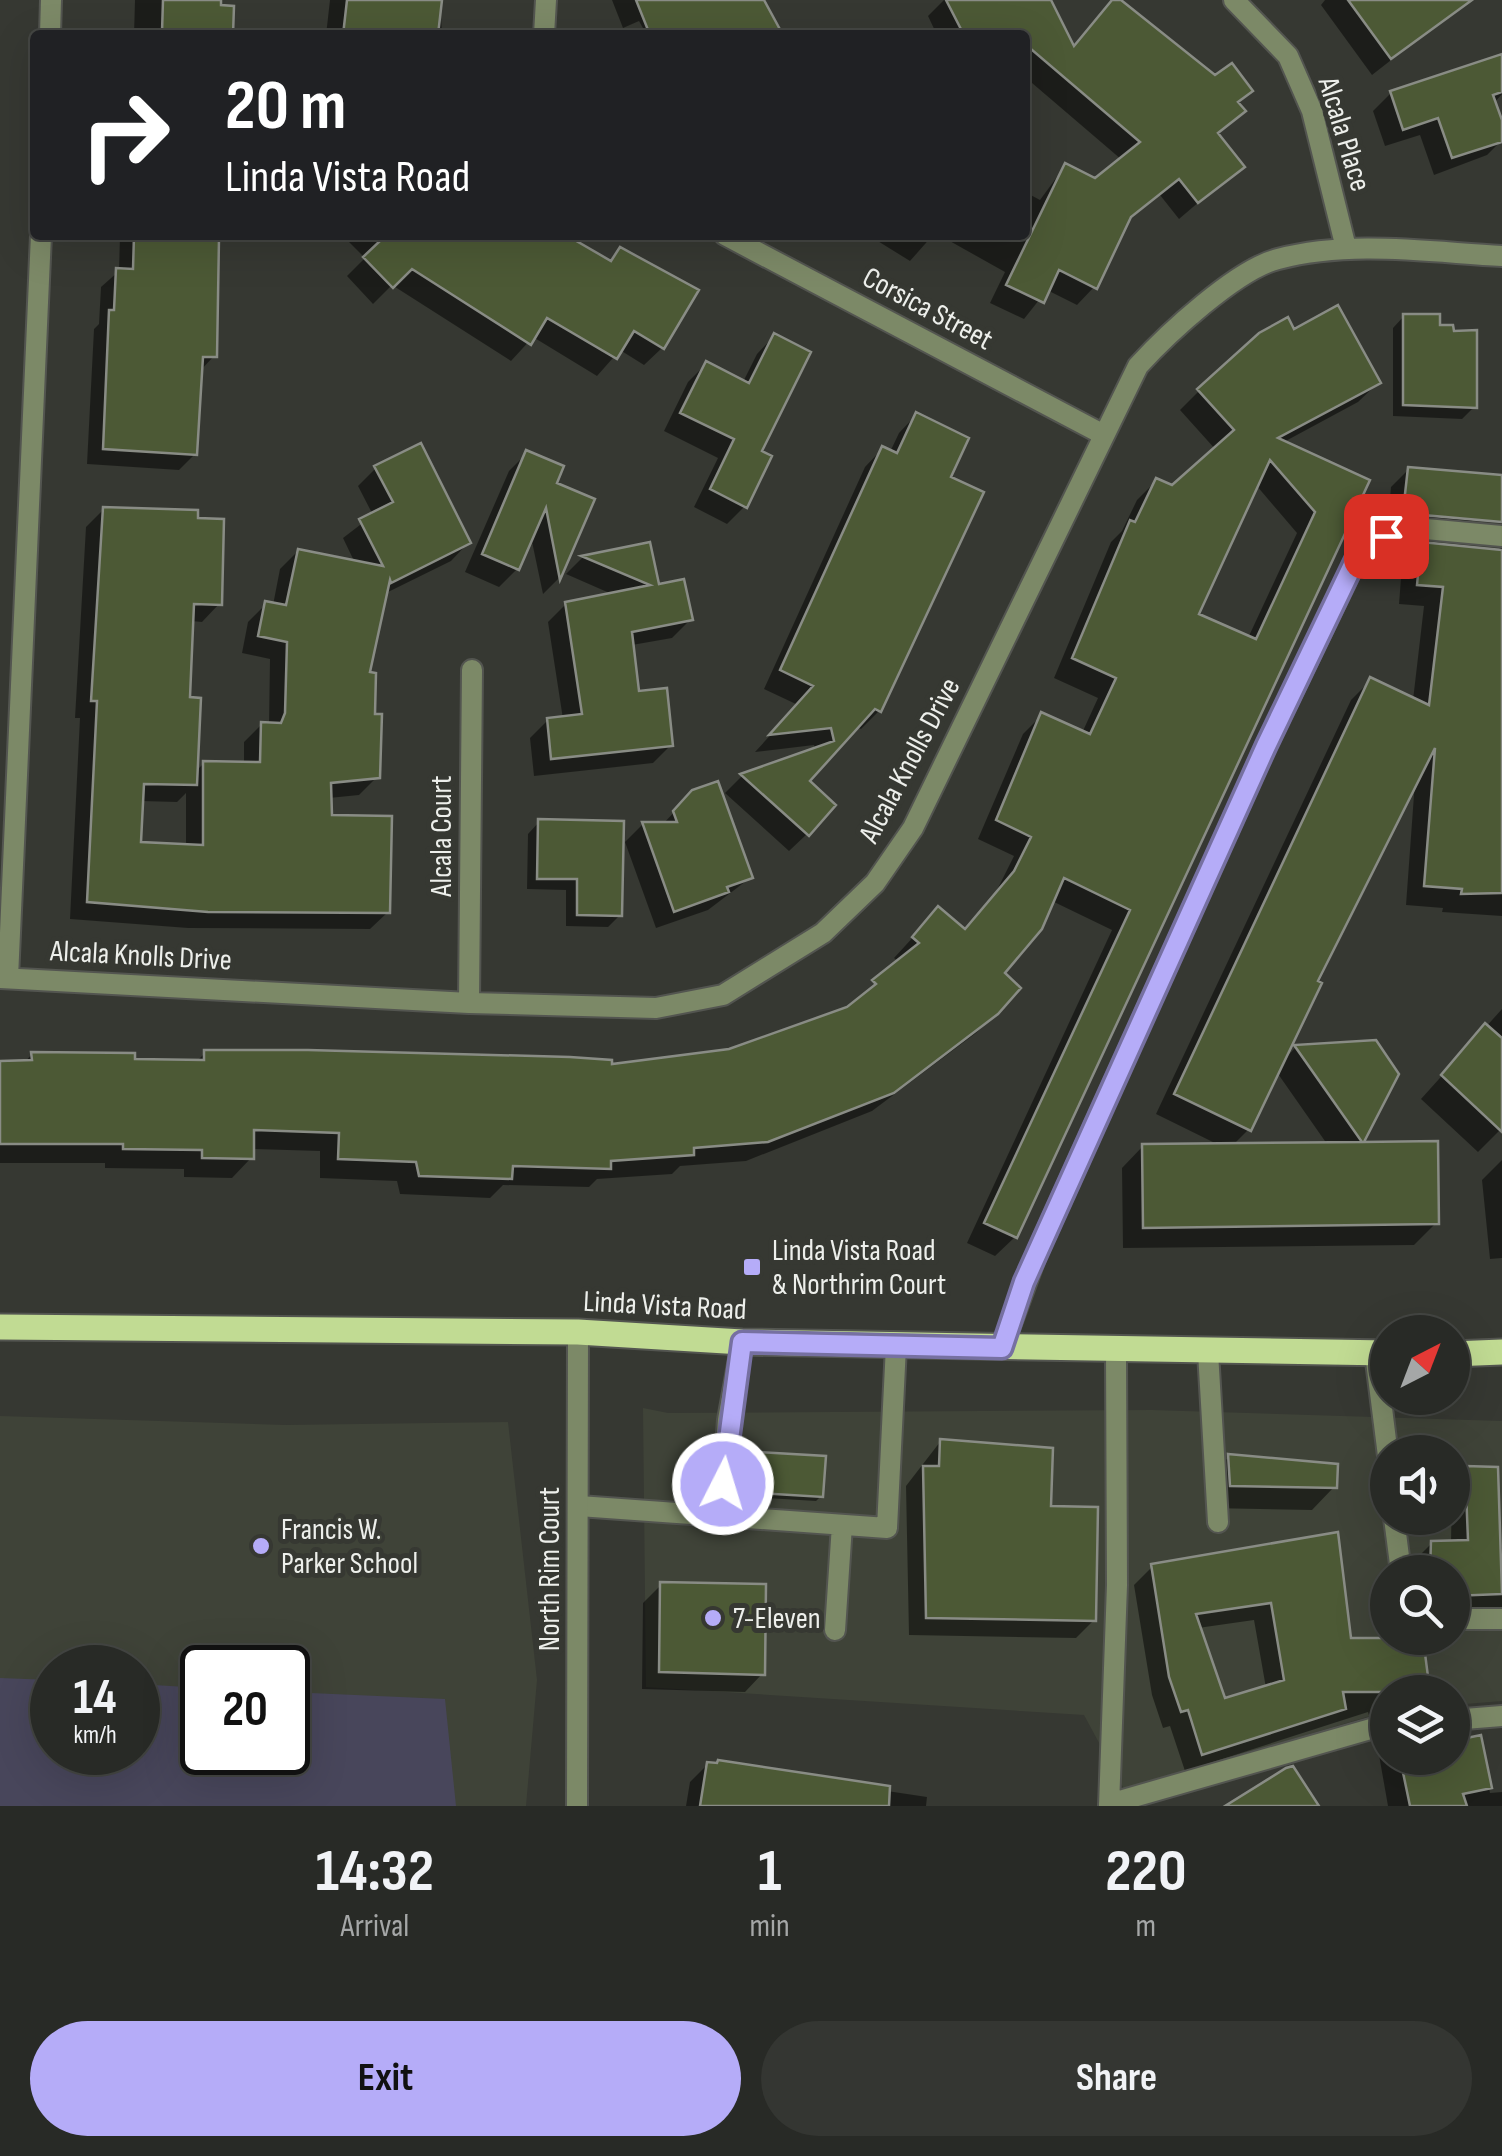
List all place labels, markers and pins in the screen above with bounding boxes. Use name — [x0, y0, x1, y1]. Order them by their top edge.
pin — [1344, 494, 1429, 579]
place label: Linda Vista Road & Northrim Court — [772, 1233, 946, 1303]
marker: Linda Vista Road & Northrim Court — [741, 1256, 763, 1278]
place label: Francis W. Parker School — [281, 1512, 418, 1582]
marker: Francis W. Parker School — [250, 1535, 272, 1557]
place label: 7-Eleven — [733, 1601, 821, 1637]
marker: 7-Eleven — [702, 1607, 724, 1629]

